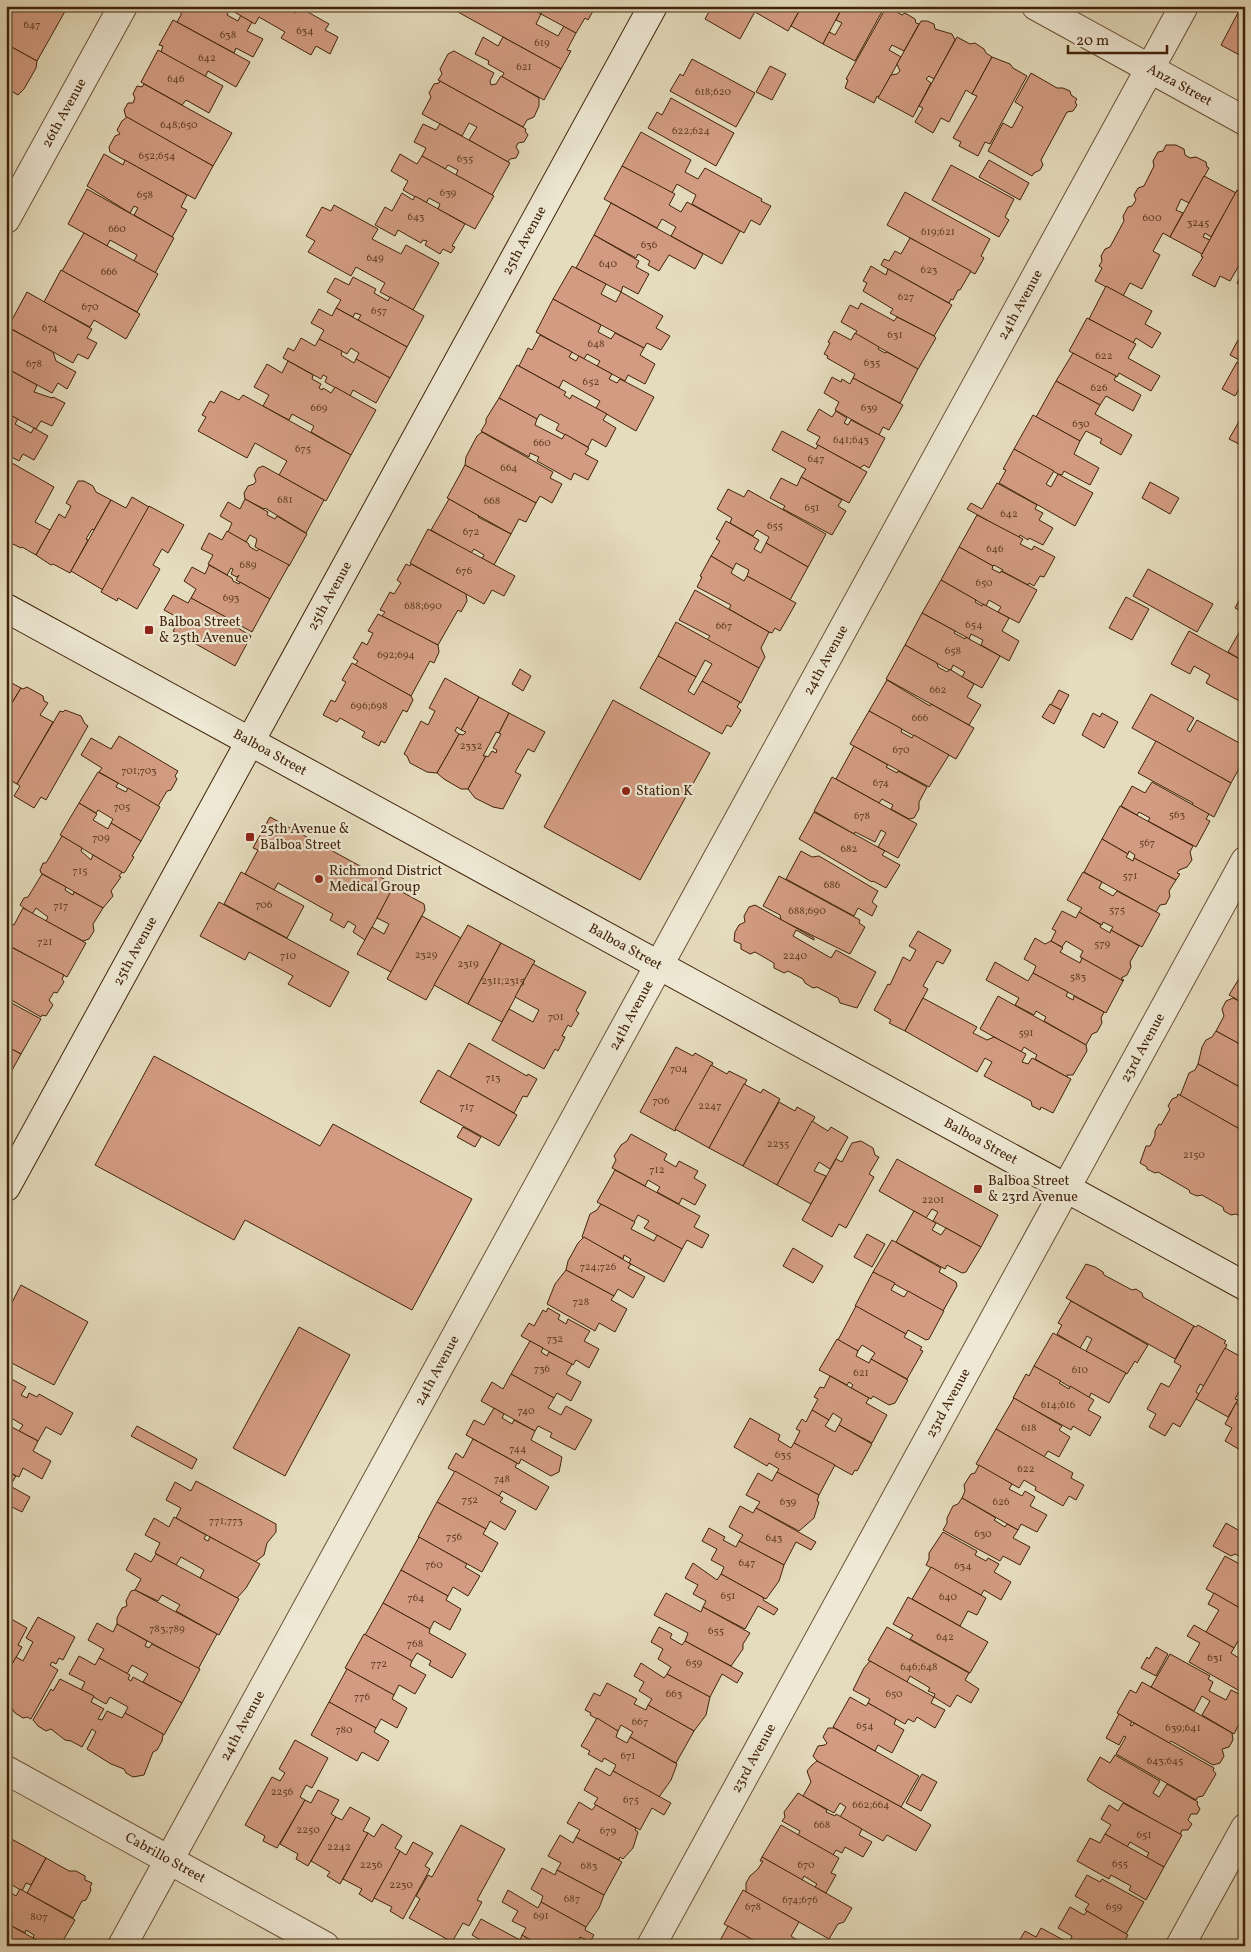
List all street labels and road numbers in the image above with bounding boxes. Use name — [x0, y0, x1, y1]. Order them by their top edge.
street label: Anza Street — [1144, 59, 1216, 111]
street label: 26th Avenue — [37, 75, 91, 151]
street label: 25th Avenue — [498, 202, 551, 279]
street label: 24th Avenue — [994, 266, 1048, 343]
street label: 25th Avenue — [303, 558, 357, 634]
street label: 24th Avenue — [799, 621, 853, 699]
street label: Balboa Street — [230, 725, 310, 780]
street label: 25th Avenue — [109, 913, 162, 989]
street label: Balboa Street — [585, 919, 666, 975]
street label: 24th Avenue — [605, 976, 659, 1054]
street label: 23rd Avenue — [1116, 1009, 1170, 1086]
street label: Balboa Street — [940, 1113, 1021, 1169]
street label: 24th Avenue — [410, 1332, 464, 1409]
street label: 23rd Avenue — [921, 1365, 975, 1441]
street label: 24th Avenue — [216, 1687, 270, 1764]
street label: 23rd Avenue — [727, 1720, 781, 1797]
street label: Cabrillo Street — [122, 1828, 209, 1888]

